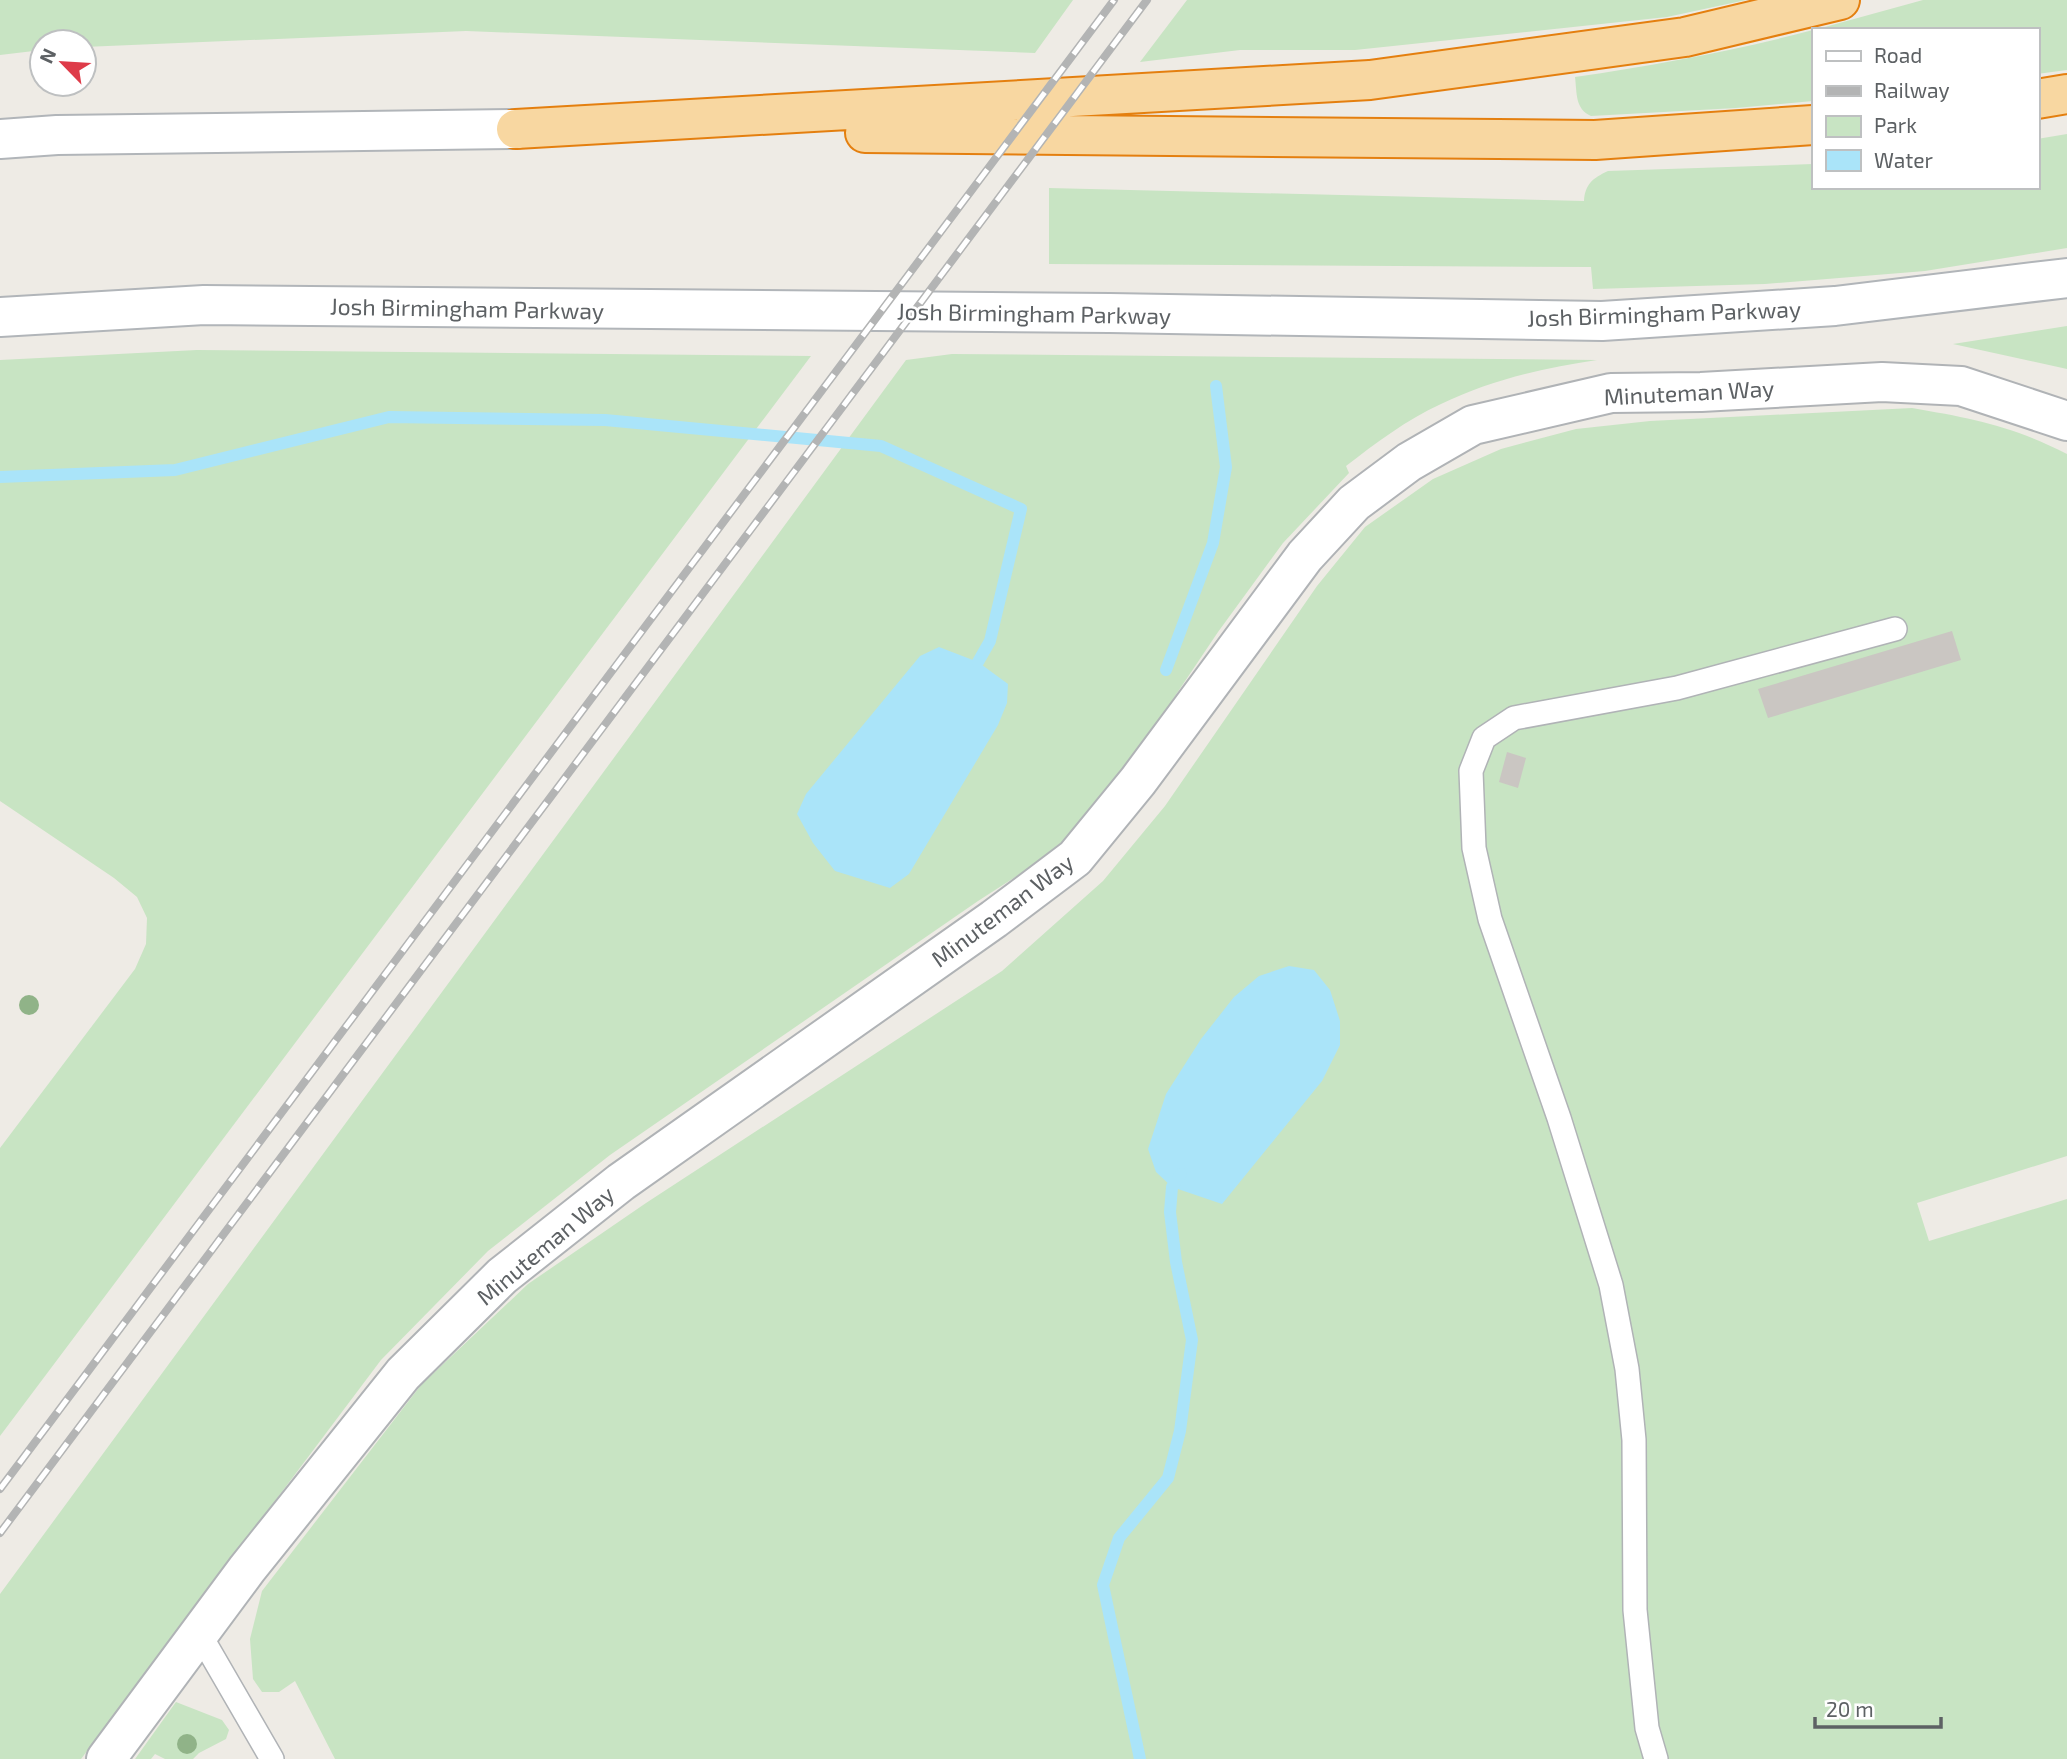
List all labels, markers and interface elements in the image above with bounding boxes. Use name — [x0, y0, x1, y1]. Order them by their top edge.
north arrow — [28, 28, 98, 98]
legend — [1812, 28, 2039, 189]
text: Road — [1874, 42, 1922, 67]
text: N — [34, 45, 60, 67]
text: Railway — [1874, 77, 1950, 102]
text: Park — [1874, 112, 1917, 137]
text: Water — [1874, 147, 1933, 172]
street label: Josh Birmingham Parkway — [330, 292, 604, 324]
street label: Josh Birmingham Parkway — [1526, 294, 1802, 332]
street label: Josh Birmingham Parkway — [897, 297, 1171, 329]
street label: Minuteman Way — [1603, 374, 1775, 410]
street label: Minuteman Way — [925, 847, 1079, 973]
street label: Minuteman Way — [471, 1179, 619, 1311]
scale bar — [1815, 1686, 1941, 1730]
text: 20 m — [1826, 1696, 1874, 1721]

